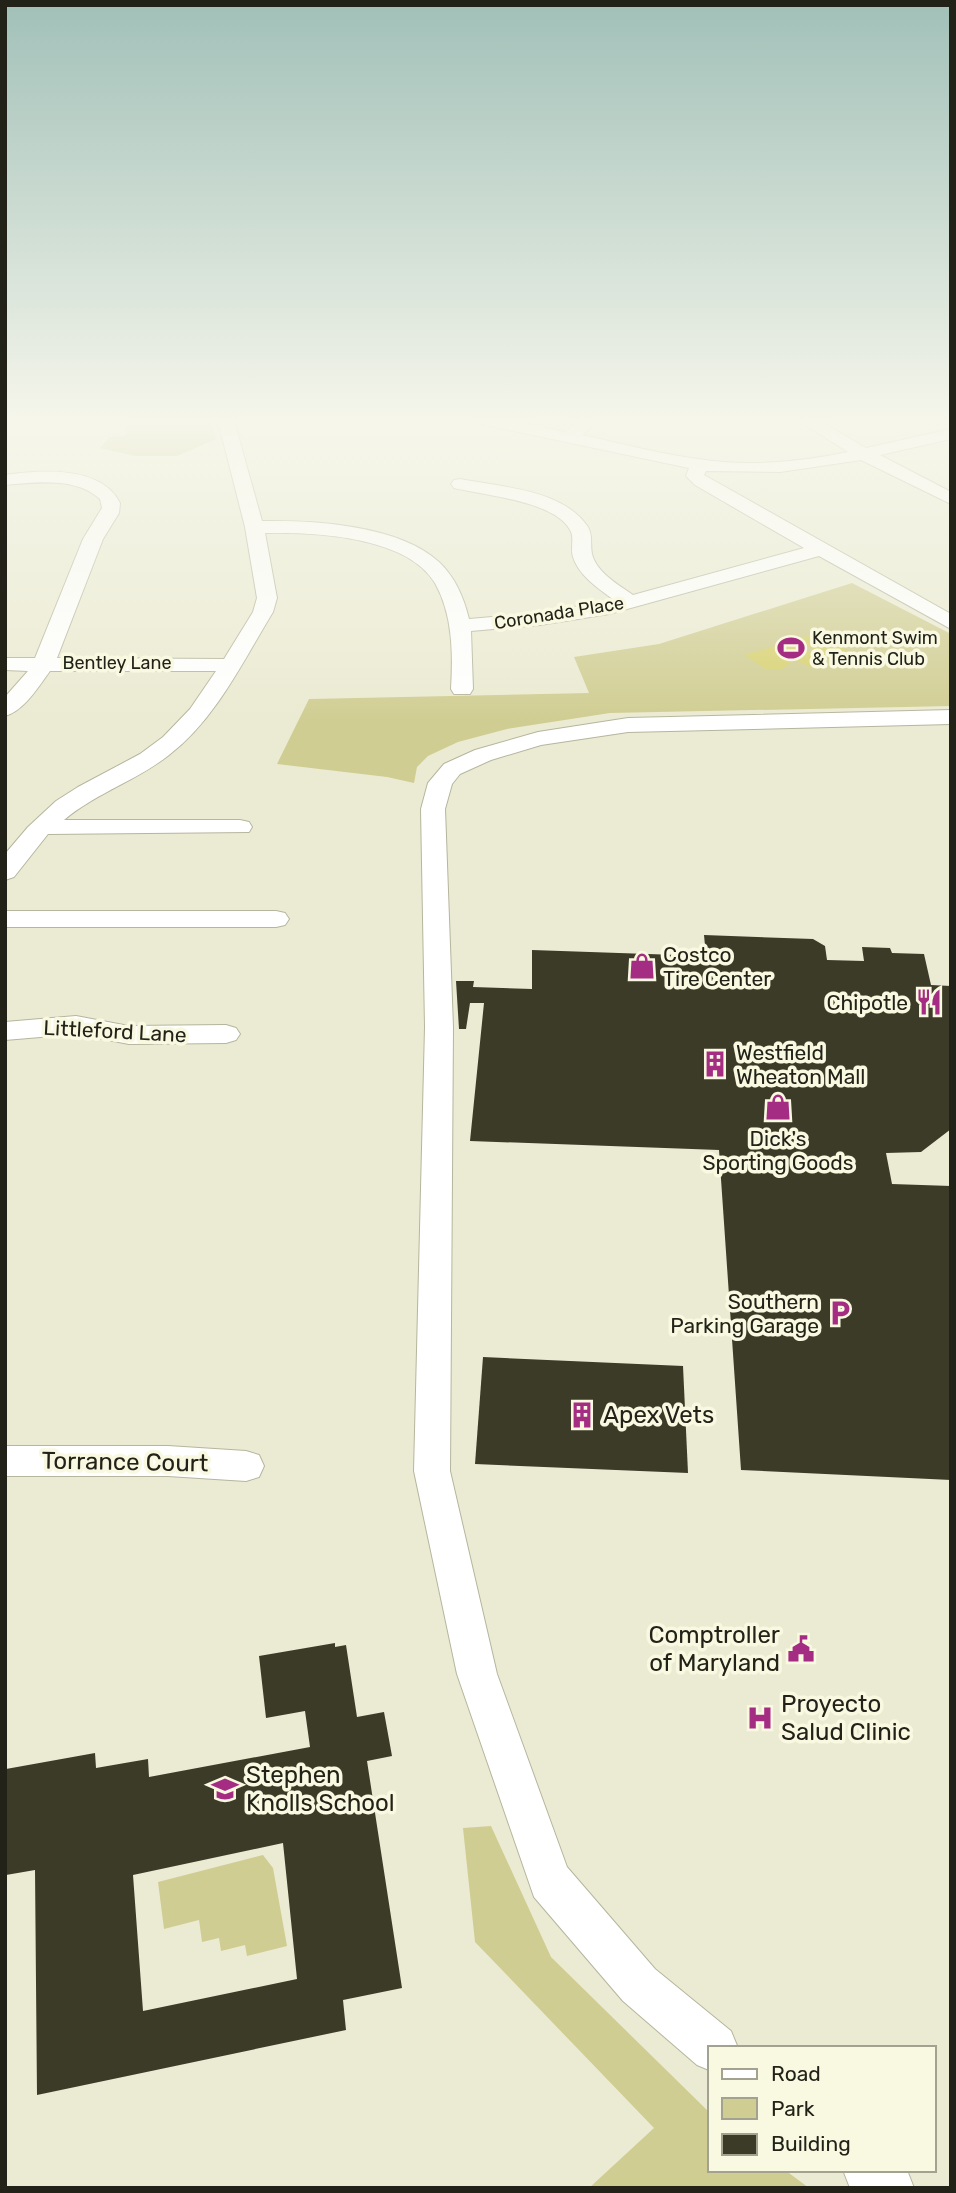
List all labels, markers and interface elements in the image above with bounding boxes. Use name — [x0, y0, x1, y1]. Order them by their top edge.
street label: Coronada Place — [493, 592, 625, 634]
place label: Kenmont Swim & Tennis Club — [812, 627, 938, 670]
sports icon: Kenmont Swim & Tennis Club — [776, 633, 806, 663]
street label: Bentley Lane — [63, 652, 171, 674]
place label: Costco Tire Center — [663, 942, 771, 991]
shop icon: Costco Tire Center — [627, 951, 657, 981]
restaurant icon: Chipotle — [914, 987, 944, 1017]
place label: Chipotle — [827, 990, 908, 1015]
street label: Littleford Lane — [43, 1015, 187, 1047]
place label: Westfield Wheaton Mall — [736, 1040, 865, 1089]
building icon: Westfield Wheaton Mall — [700, 1049, 730, 1079]
shop icon: Dick's Sporting Goods — [763, 1092, 793, 1122]
place label: Dick's Sporting Goods — [703, 1126, 853, 1175]
place label: Southern Parking Garage — [670, 1289, 819, 1338]
parking icon: Southern Parking Garage — [825, 1298, 855, 1328]
building icon: Apex Vets — [567, 1400, 597, 1430]
place label: Apex Vets — [603, 1401, 714, 1429]
street label: Torrance Court — [42, 1447, 208, 1477]
place label: Comptroller of Maryland — [648, 1621, 780, 1677]
public building icon: Comptroller of Maryland — [786, 1634, 816, 1664]
place label: Proyecto Salud Clinic — [781, 1690, 911, 1746]
hospital icon: Proyecto Salud Clinic — [745, 1703, 775, 1733]
place label: Stephen Knolls School — [246, 1761, 395, 1817]
school or university icon: Stephen Knolls School — [210, 1774, 240, 1804]
legend — [708, 2046, 935, 2172]
text: Road — [771, 2061, 821, 2086]
text: Park — [771, 2096, 815, 2121]
text: Building — [771, 2131, 851, 2156]

